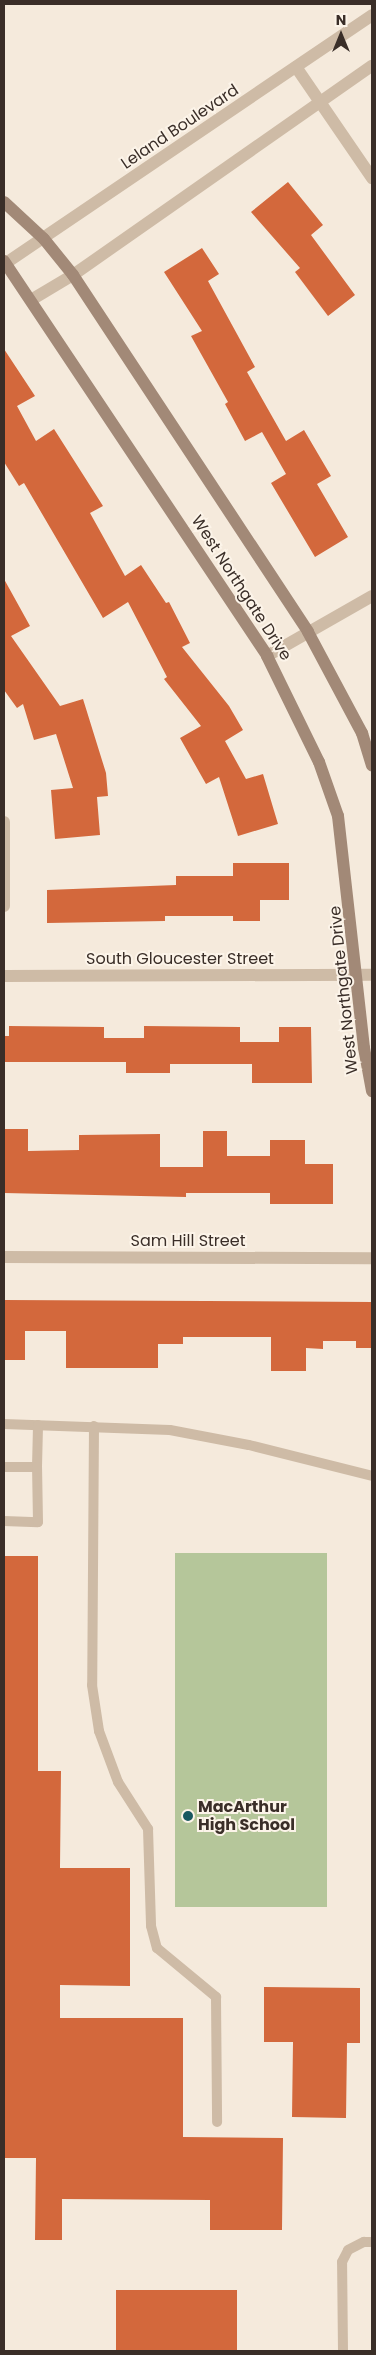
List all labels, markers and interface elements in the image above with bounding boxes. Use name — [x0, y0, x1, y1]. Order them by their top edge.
north arrow — [316, 10, 366, 60]
text: N — [336, 10, 346, 30]
street label: Leland Boulevard — [118, 81, 242, 173]
street label: West Northgate Drive — [187, 512, 295, 664]
street label: West Northgate Drive — [326, 905, 362, 1075]
street label: South Gloucester Street — [86, 949, 274, 969]
street label: Sam Hill Street — [131, 1231, 245, 1251]
place label: MacArthur High School — [198, 1797, 295, 1835]
marker: MacArthur High School — [182, 1810, 194, 1822]

